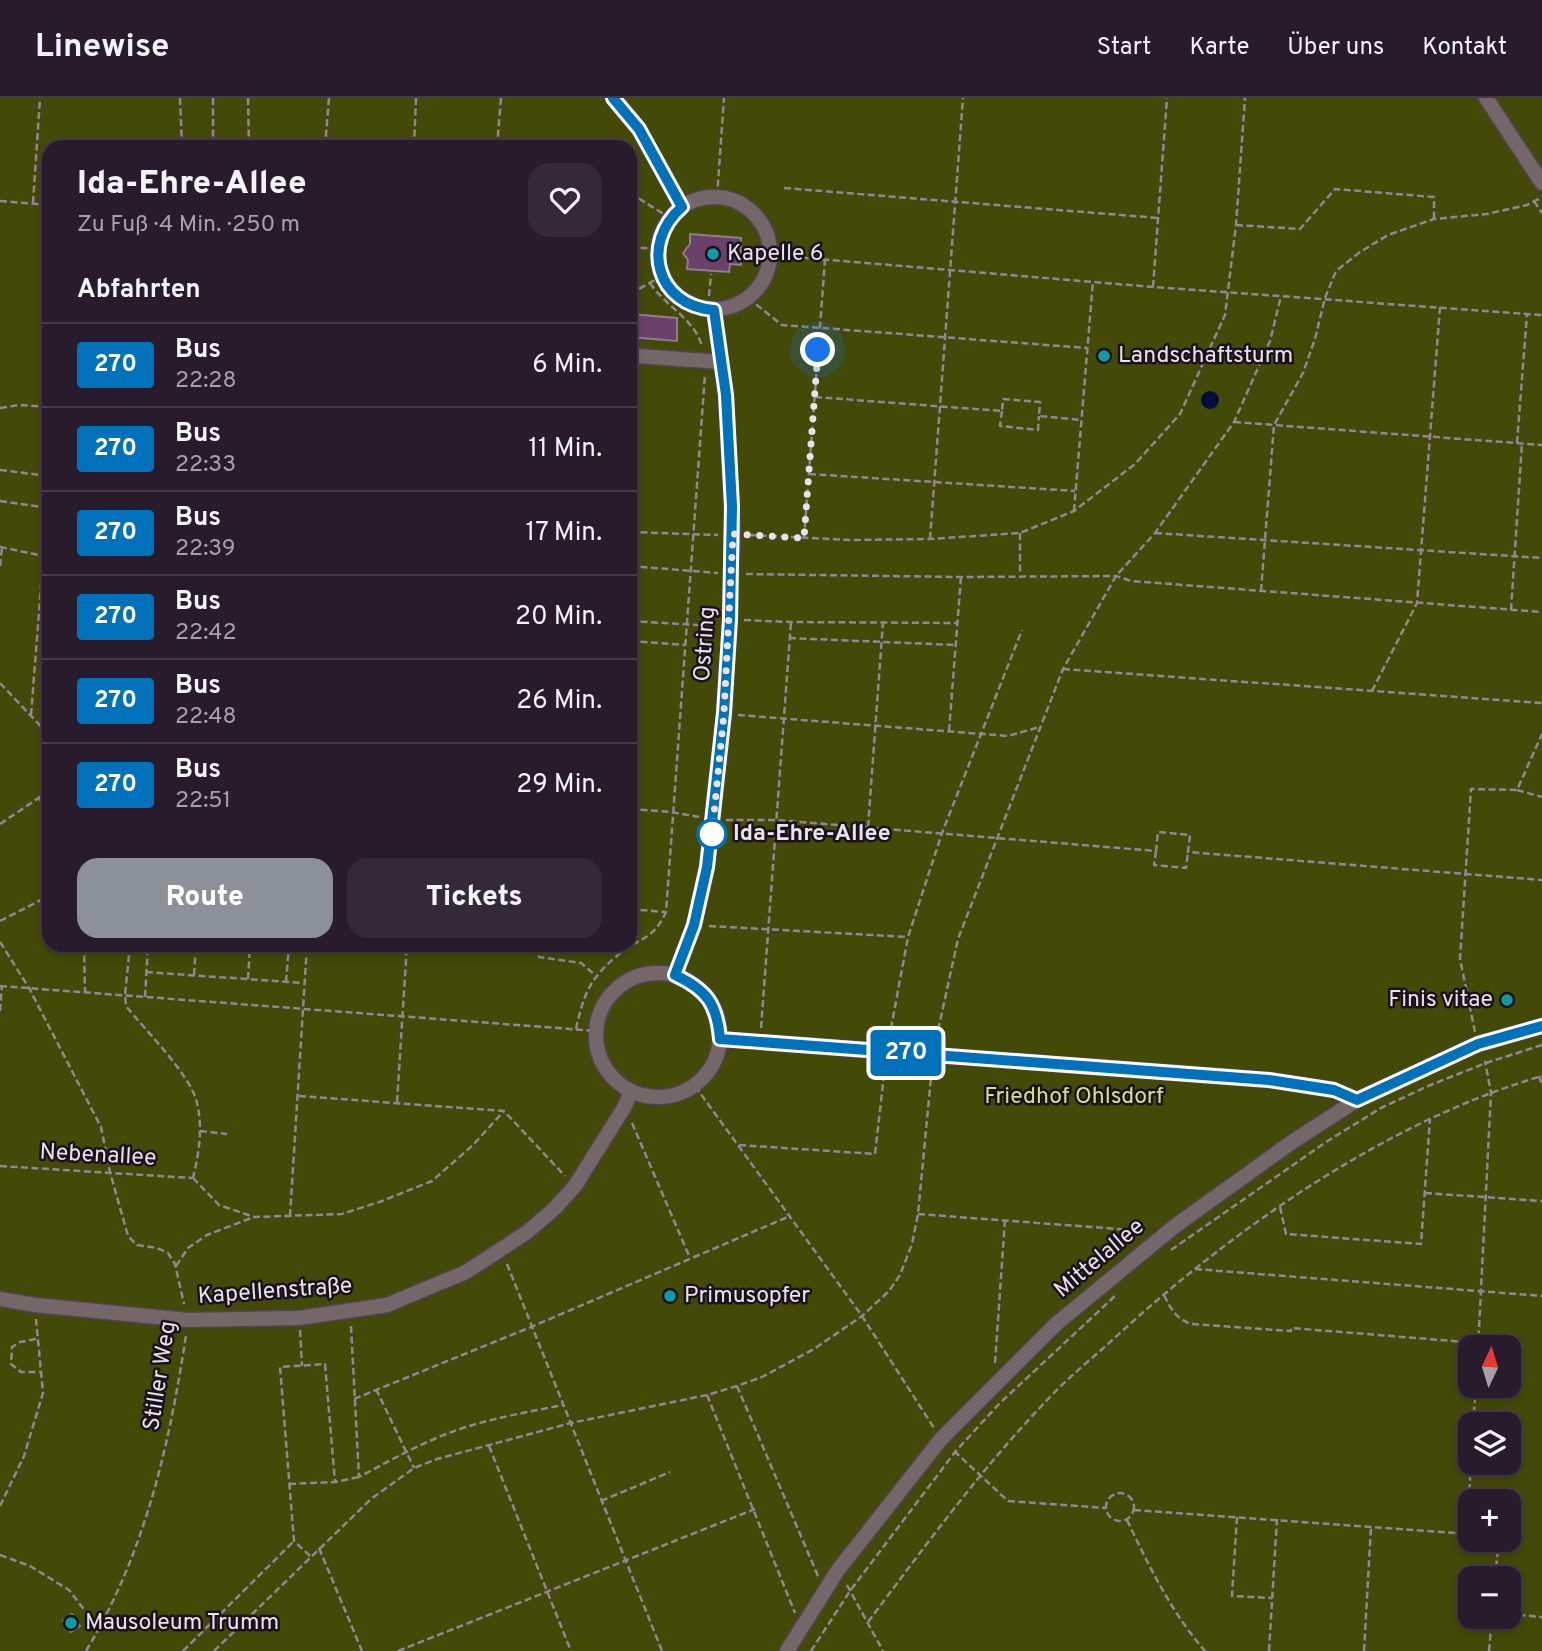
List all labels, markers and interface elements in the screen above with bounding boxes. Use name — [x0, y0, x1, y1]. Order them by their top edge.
text: Linewise — [35, 27, 169, 69]
text: Start — [1097, 33, 1151, 63]
text: Karte — [1189, 33, 1249, 63]
text: Über uns — [1287, 33, 1384, 63]
text: Kontakt — [1422, 33, 1507, 63]
button: heart — [528, 163, 602, 237]
text: Ida-Ehre-Allee — [77, 164, 307, 206]
text: Zu Fuß · 4 Min. · 250 m — [77, 211, 300, 240]
place label: Kapelle 6 — [727, 240, 824, 269]
marker: Kapelle 6 — [705, 246, 721, 262]
text: Abfahrten — [77, 274, 201, 307]
your location — [800, 332, 835, 367]
text: Bus — [175, 334, 221, 367]
place label: Landschaftsturm — [1118, 342, 1293, 371]
marker: Landschaftsturm — [1096, 348, 1112, 364]
text: 6 Min. — [532, 349, 602, 382]
text: 270 — [94, 350, 137, 380]
text: 22:28 — [175, 367, 236, 396]
text: Bus — [175, 418, 221, 451]
text: 11 Min. — [528, 433, 602, 466]
text: 270 — [94, 434, 137, 464]
text: 22:33 — [175, 451, 236, 480]
text: Bus — [175, 502, 221, 535]
text: 17 Min. — [526, 517, 602, 550]
text: 270 — [94, 518, 137, 548]
text: 22:39 — [175, 535, 235, 564]
text: Bus — [175, 586, 221, 619]
text: 20 Min. — [515, 601, 602, 634]
text: 270 — [94, 602, 137, 632]
street label: Ostring — [689, 605, 723, 683]
text: 22:42 — [175, 619, 237, 648]
text: Bus — [175, 670, 221, 703]
text: 26 Min. — [516, 685, 602, 718]
text: 270 — [94, 686, 137, 716]
text: 22:48 — [175, 703, 237, 732]
text: Bus — [175, 754, 221, 787]
text: 29 Min. — [516, 769, 602, 802]
text: 270 — [94, 770, 137, 800]
text: 22:51 — [175, 787, 231, 816]
marker: Ida-Ehre-Allee — [697, 819, 727, 849]
place label: Ida-Ehre-Allee — [733, 820, 890, 849]
button: Route — [77, 858, 333, 938]
button: Tickets — [347, 858, 602, 938]
place label: Finis vitae — [1388, 986, 1493, 1015]
marker: Finis vitae — [1499, 992, 1515, 1008]
line badge: 270 — [866, 1030, 946, 1076]
text: 270 — [884, 1038, 928, 1068]
park label: Friedhof Ohlsdorf — [984, 1083, 1164, 1112]
street label: Nebenallee — [39, 1138, 157, 1174]
street label: Mittelallee — [1049, 1213, 1151, 1305]
street label: Kapellenstraße — [197, 1272, 353, 1312]
place label: Primusopfer — [684, 1282, 810, 1311]
marker: Primusopfer — [662, 1288, 678, 1304]
street label: Stiller Weg — [138, 1319, 184, 1433]
north arrow — [1458, 1335, 1521, 1398]
map controls — [1458, 1335, 1521, 1629]
button: layers — [1458, 1412, 1521, 1475]
button: + — [1458, 1489, 1521, 1552]
button: − — [1458, 1566, 1521, 1629]
place label: Mausoleum Trumm — [85, 1609, 279, 1638]
marker: Mausoleum Trumm — [63, 1615, 79, 1631]

